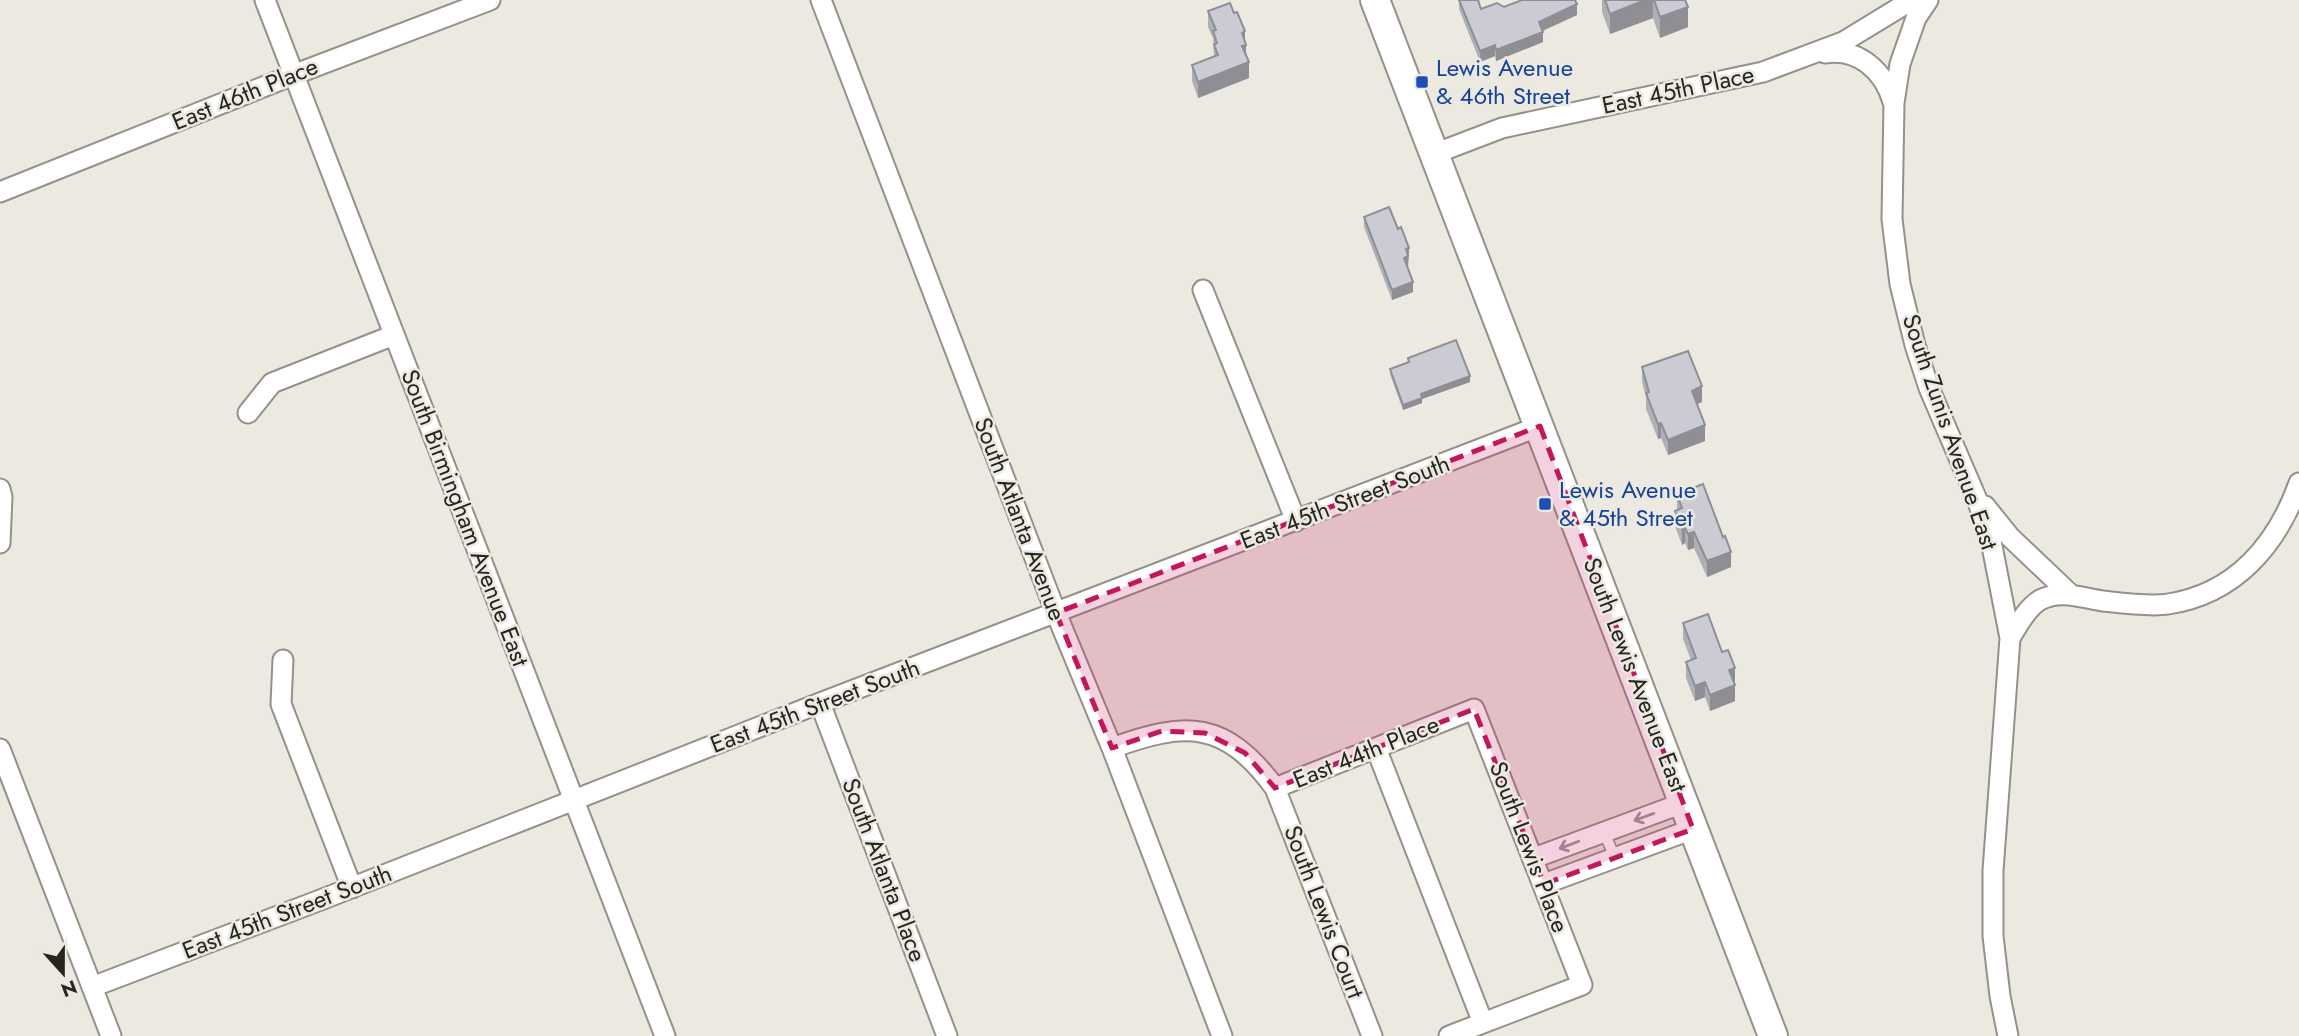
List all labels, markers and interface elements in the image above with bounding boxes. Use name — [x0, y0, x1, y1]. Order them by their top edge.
street label: East 46th Place — [166, 48, 323, 139]
place label: Lewis Avenue & 46th Street — [1436, 50, 1573, 113]
street label: East 45th Place — [1599, 56, 1757, 123]
marker: Lewis Avenue & 46th Street — [1414, 74, 1430, 90]
street label: South Zunis Avenue East — [1894, 309, 2007, 555]
street label: South Birmingham Avenue East — [393, 364, 538, 672]
street label: South Atlanta Avenue — [966, 412, 1075, 625]
street label: East 45th Street South — [1235, 445, 1455, 558]
place label: Lewis Avenue & 45th Street — [1559, 472, 1696, 535]
marker: Lewis Avenue & 45th Street — [1537, 496, 1553, 512]
street label: South Lewis Avenue East — [1575, 552, 1696, 797]
street label: East 45th Street South — [705, 649, 925, 762]
street label: East 44th Place — [1287, 706, 1444, 797]
street label: South Lewis Place — [1481, 756, 1578, 937]
street label: South Atlanta Place — [833, 773, 936, 967]
one-way arrow — [1633, 812, 1655, 824]
street label: South Lewis Court — [1275, 820, 1374, 1004]
one-way arrow — [1559, 840, 1581, 852]
street label: East 45th Street South — [177, 855, 397, 968]
north arrow — [28, 938, 98, 1008]
text: N — [57, 973, 81, 1004]

